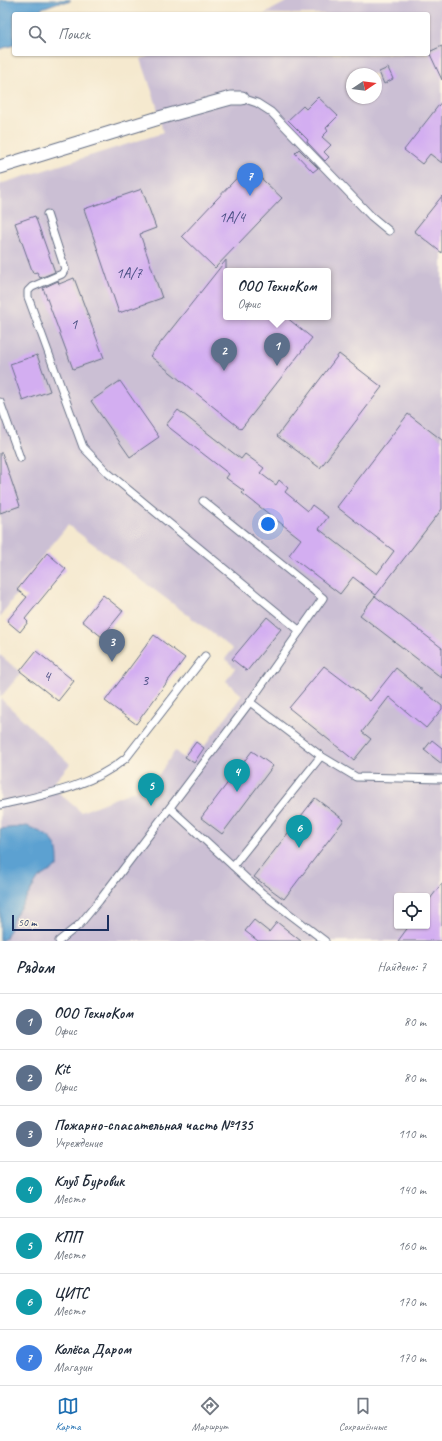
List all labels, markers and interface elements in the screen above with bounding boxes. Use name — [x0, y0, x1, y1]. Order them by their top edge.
search box — [12, 12, 430, 56]
icon: search — [26, 23, 48, 45]
text: Поиск — [58, 25, 90, 44]
north arrow — [346, 68, 382, 104]
pin: 7 — [237, 163, 263, 196]
house number: 1А/4 — [219, 208, 246, 227]
house number: 1А/7 — [116, 264, 143, 283]
popup — [223, 268, 331, 320]
text: ООО ТехноКом — [237, 277, 317, 296]
text: Офис — [237, 296, 260, 312]
house number: 1 — [71, 315, 79, 334]
pin: 1 — [264, 333, 290, 366]
pin: 2 — [211, 338, 237, 371]
your location — [258, 514, 278, 534]
pin: 3 — [99, 629, 125, 662]
house number: 4 — [44, 667, 52, 686]
house number: 3 — [142, 671, 150, 690]
pin: 4 — [224, 759, 250, 792]
pin: 5 — [138, 773, 164, 806]
pin: 6 — [286, 815, 312, 848]
map controls — [394, 893, 430, 929]
button: locate — [394, 893, 430, 929]
scale bar — [12, 913, 109, 932]
text: 50 m — [18, 915, 37, 929]
text: Рядом — [16, 957, 54, 978]
text: Найдено: 7 — [378, 959, 426, 975]
text: ООО ТехноКом — [54, 1004, 133, 1023]
text: 1 — [26, 1014, 32, 1030]
text: 80 m — [404, 1014, 426, 1030]
text: Офис — [54, 1023, 77, 1039]
text: Kit — [54, 1060, 70, 1079]
text: 2 — [26, 1070, 32, 1086]
text: 80 m — [404, 1070, 426, 1086]
text: Офис — [54, 1079, 77, 1095]
text: Пожарно-спасательная часть №135 — [54, 1116, 253, 1135]
text: 3 — [26, 1126, 32, 1142]
text: 110 m — [398, 1126, 426, 1142]
text: Учреждение — [54, 1135, 102, 1151]
text: Клуб Буровик — [54, 1172, 124, 1191]
text: 4 — [26, 1182, 32, 1198]
text: 140 m — [398, 1182, 426, 1198]
text: Место — [54, 1191, 85, 1207]
text: КПП — [54, 1228, 82, 1247]
text: 5 — [26, 1238, 32, 1254]
text: 160 m — [398, 1238, 426, 1254]
text: Место — [54, 1247, 85, 1263]
text: ЦИТС — [54, 1284, 89, 1303]
text: 6 — [26, 1294, 32, 1310]
text: 170 m — [398, 1294, 426, 1310]
text: Место — [54, 1303, 85, 1319]
text: Колёса Даром — [54, 1340, 131, 1359]
text: 7 — [26, 1350, 32, 1366]
text: 170 m — [398, 1350, 426, 1366]
text: Магазин — [54, 1359, 92, 1375]
tab: Карта — [55, 1395, 81, 1433]
tab: Маршрут — [192, 1395, 228, 1433]
tab: Сохранённые — [339, 1395, 387, 1433]

